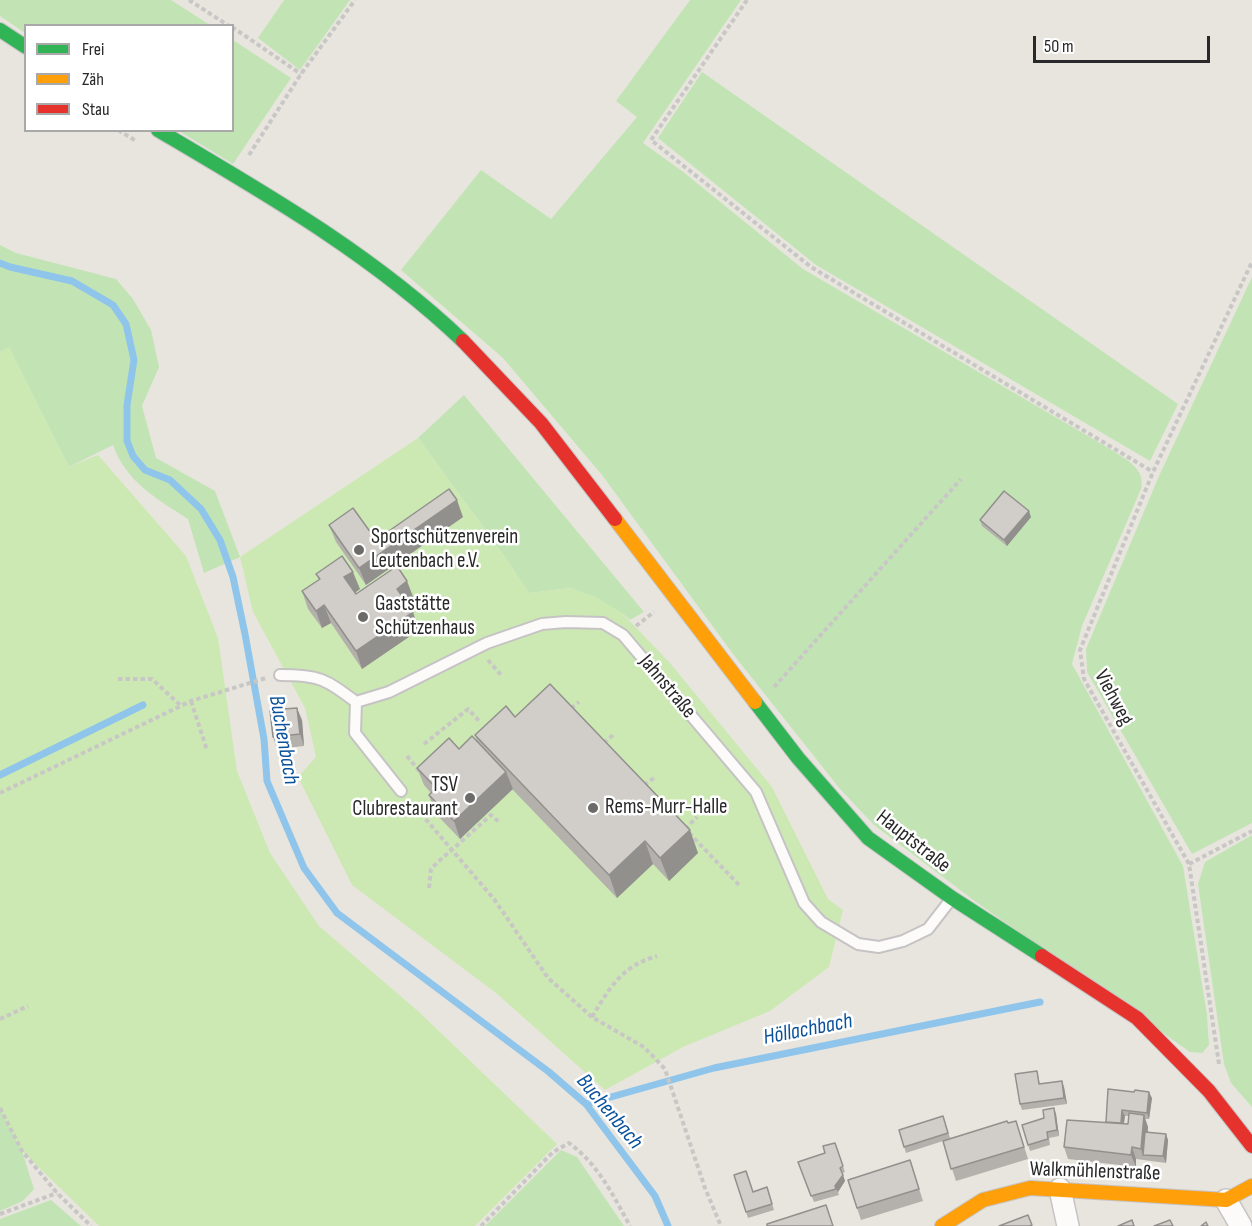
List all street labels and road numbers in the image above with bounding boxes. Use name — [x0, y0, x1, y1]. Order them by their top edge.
street label: Jahnstraße — [633, 650, 701, 724]
street label: Viehweg — [1088, 666, 1138, 730]
street label: Hauptstraße — [871, 805, 955, 879]
street label: Walkmühlenstraße — [1029, 1157, 1161, 1187]

